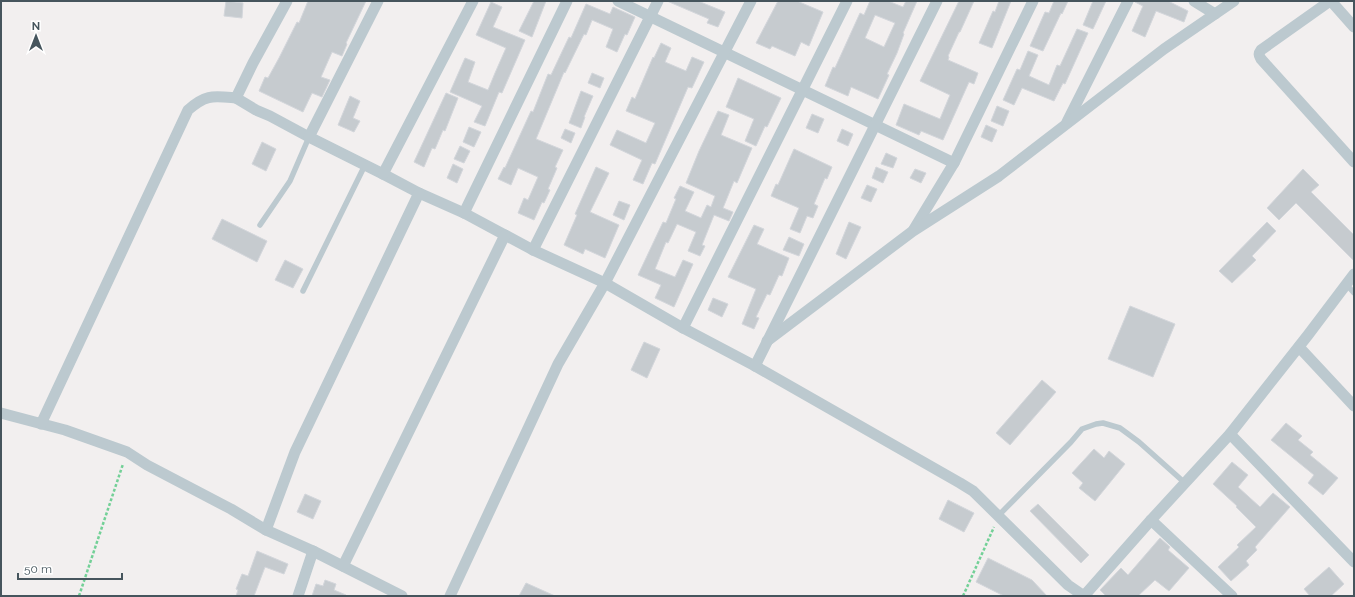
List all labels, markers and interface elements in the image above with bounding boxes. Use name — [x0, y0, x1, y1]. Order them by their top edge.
north arrow — [16, 16, 56, 56]
text: N — [32, 20, 40, 33]
scale bar — [18, 555, 122, 581]
text: 50 m — [24, 562, 52, 576]

